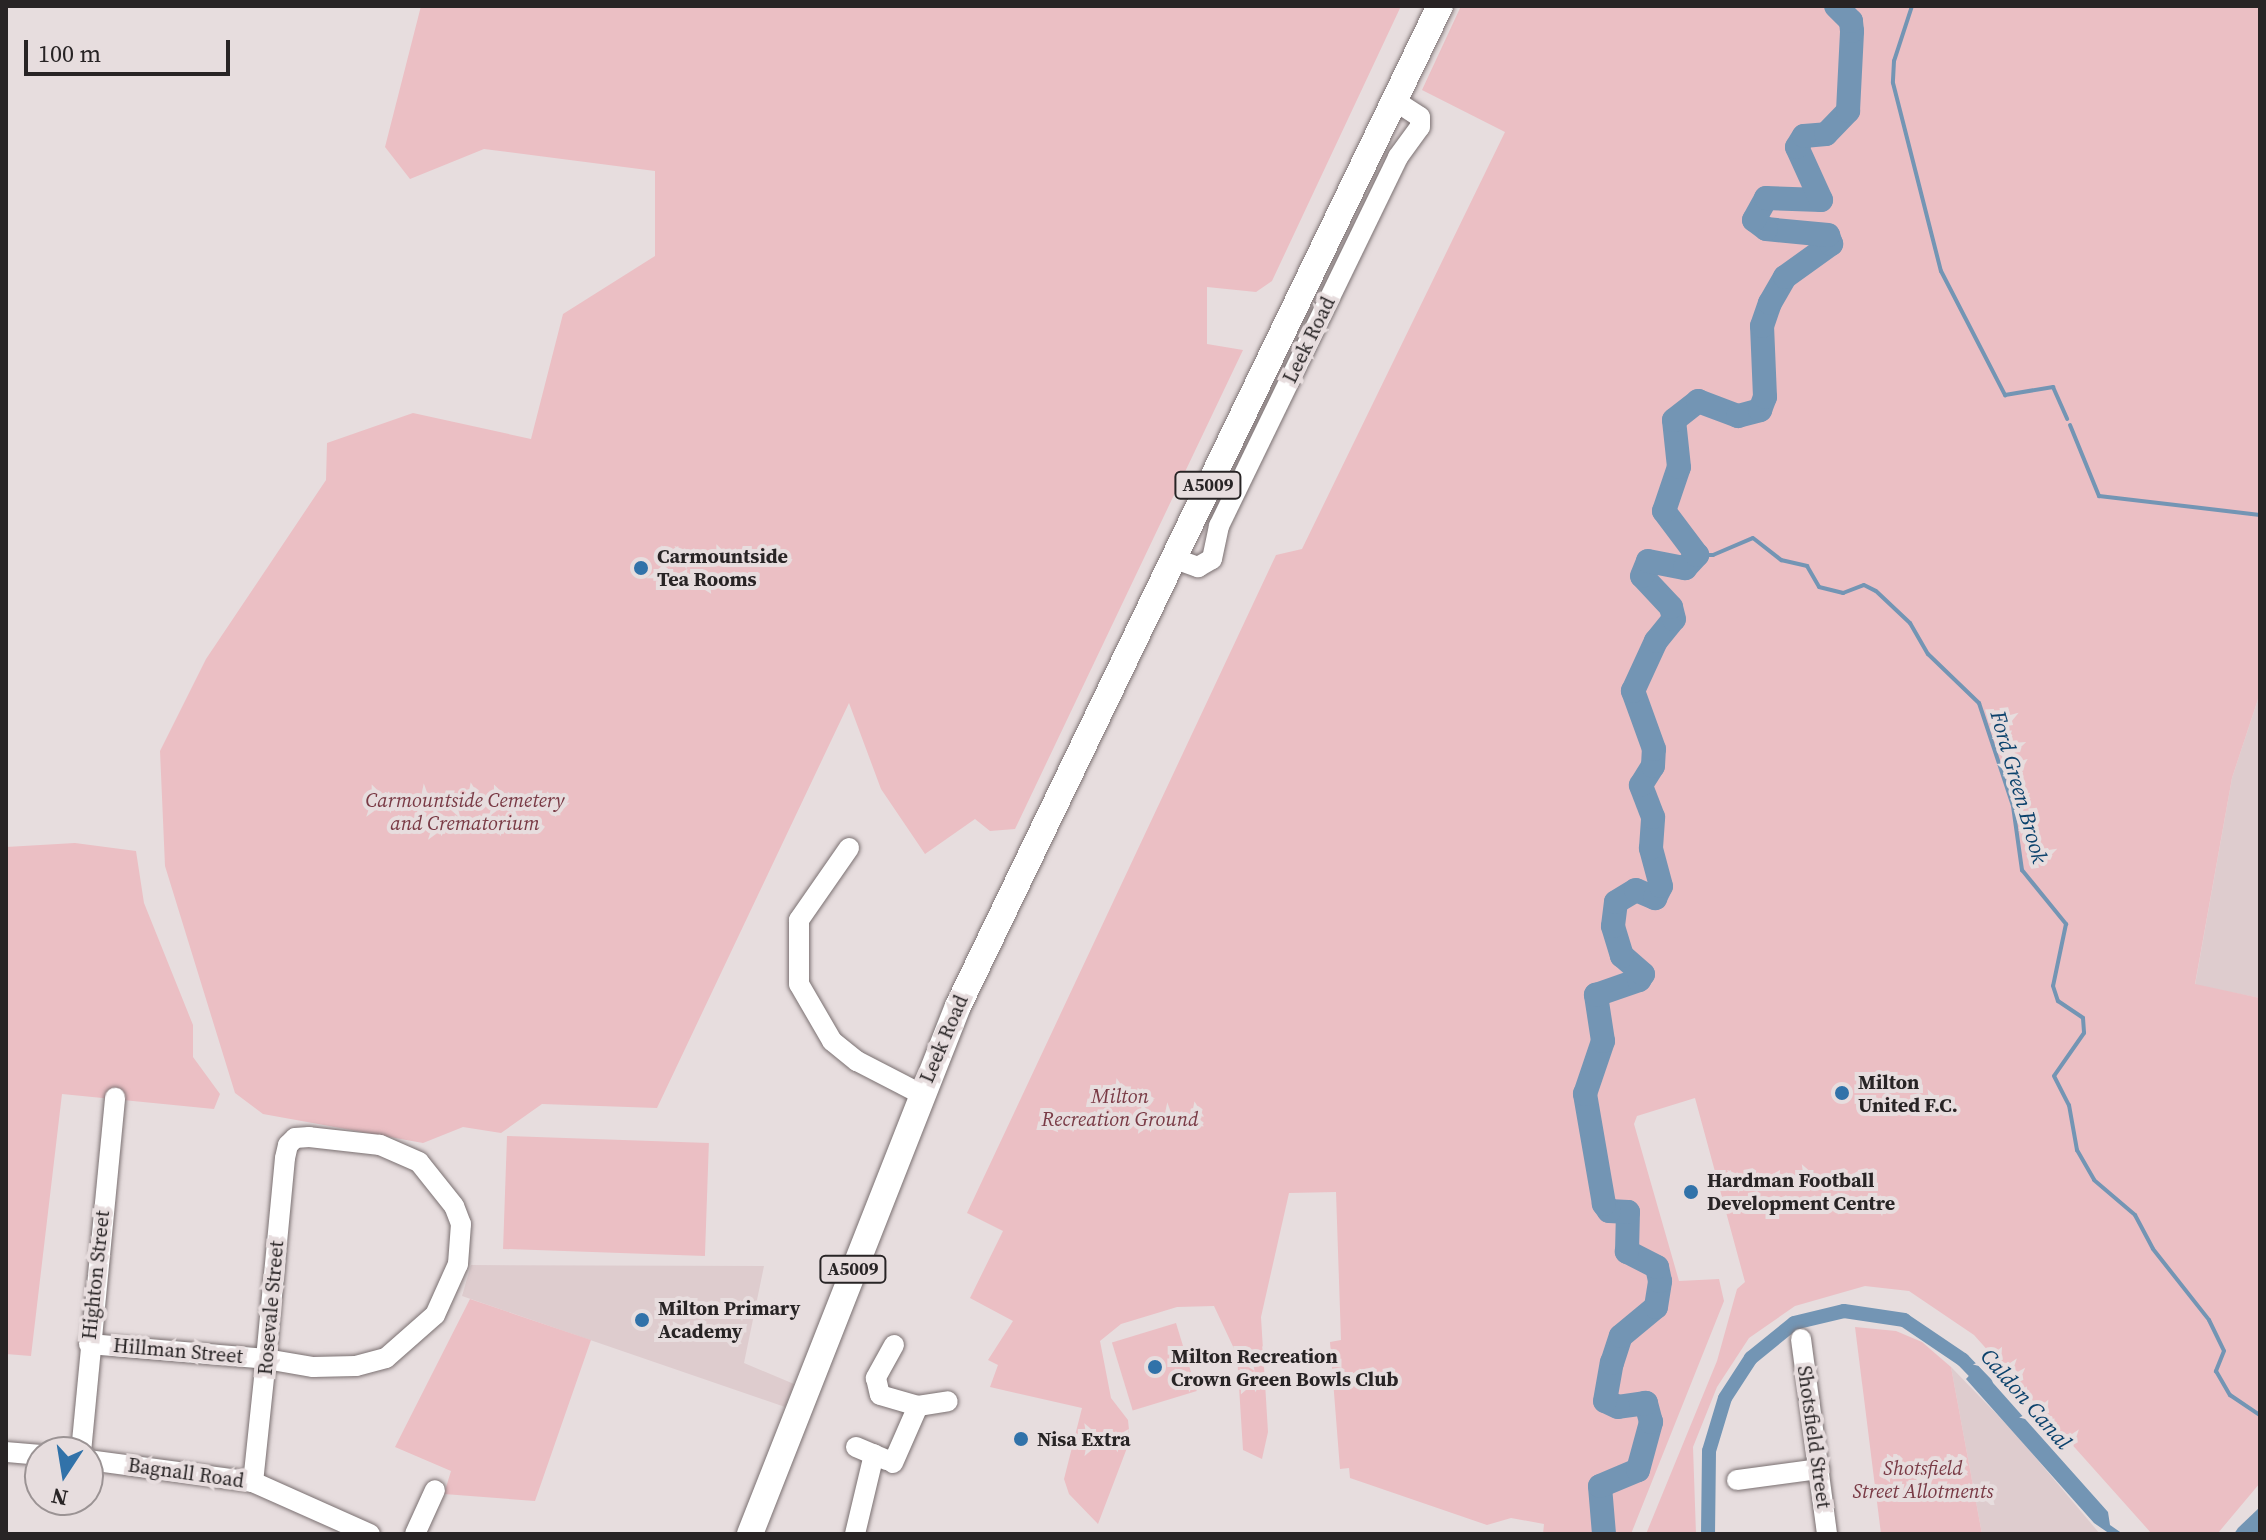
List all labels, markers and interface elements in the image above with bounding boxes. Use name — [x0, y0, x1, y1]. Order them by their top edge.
scale bar — [28, 24, 234, 74]
text: 100 m — [38, 37, 101, 70]
street label: Leek Road — [1278, 293, 1340, 387]
road number: A5009 — [1174, 471, 1242, 499]
place label: Carmountside Tea Rooms — [657, 544, 788, 591]
marker: Carmountside Tea Rooms — [632, 559, 650, 577]
water label: Ford Green Brook — [1985, 708, 2053, 866]
park label: Carmountside Cemetery and Crematorium — [365, 789, 565, 836]
street label: Leek Road — [915, 991, 973, 1087]
place label: Milton United F.C. — [1858, 1070, 1958, 1117]
marker: Milton United F.C. — [1833, 1084, 1851, 1102]
park label: Milton Recreation Ground — [1042, 1085, 1198, 1132]
place label: Hardman Football Development Centre — [1707, 1168, 1895, 1215]
marker: Hardman Football Development Centre — [1682, 1183, 1700, 1201]
street label: Highton Street — [77, 1209, 115, 1341]
street label: Rosevale Street — [253, 1240, 289, 1376]
road number: A5009 — [819, 1255, 887, 1283]
place label: Milton Primary Academy — [658, 1296, 800, 1343]
marker: Milton Primary Academy — [633, 1311, 651, 1329]
street label: Hillman Street — [112, 1333, 244, 1369]
water label: Caldon Canal — [1975, 1343, 2077, 1455]
place label: Milton Recreation Crown Green Bowls Club — [1171, 1344, 1398, 1391]
marker: Milton Recreation Crown Green Bowls Club — [1146, 1358, 1164, 1376]
street label: Shotsfield Street — [1792, 1364, 1836, 1510]
place label: Nisa Extra — [1037, 1427, 1131, 1451]
marker: Nisa Extra — [1012, 1430, 1030, 1448]
north arrow — [24, 1436, 104, 1516]
street label: Bagnall Road — [126, 1453, 246, 1493]
park label: Shotsfield Street Allotments — [1853, 1457, 1993, 1504]
text: N — [48, 1481, 70, 1514]

